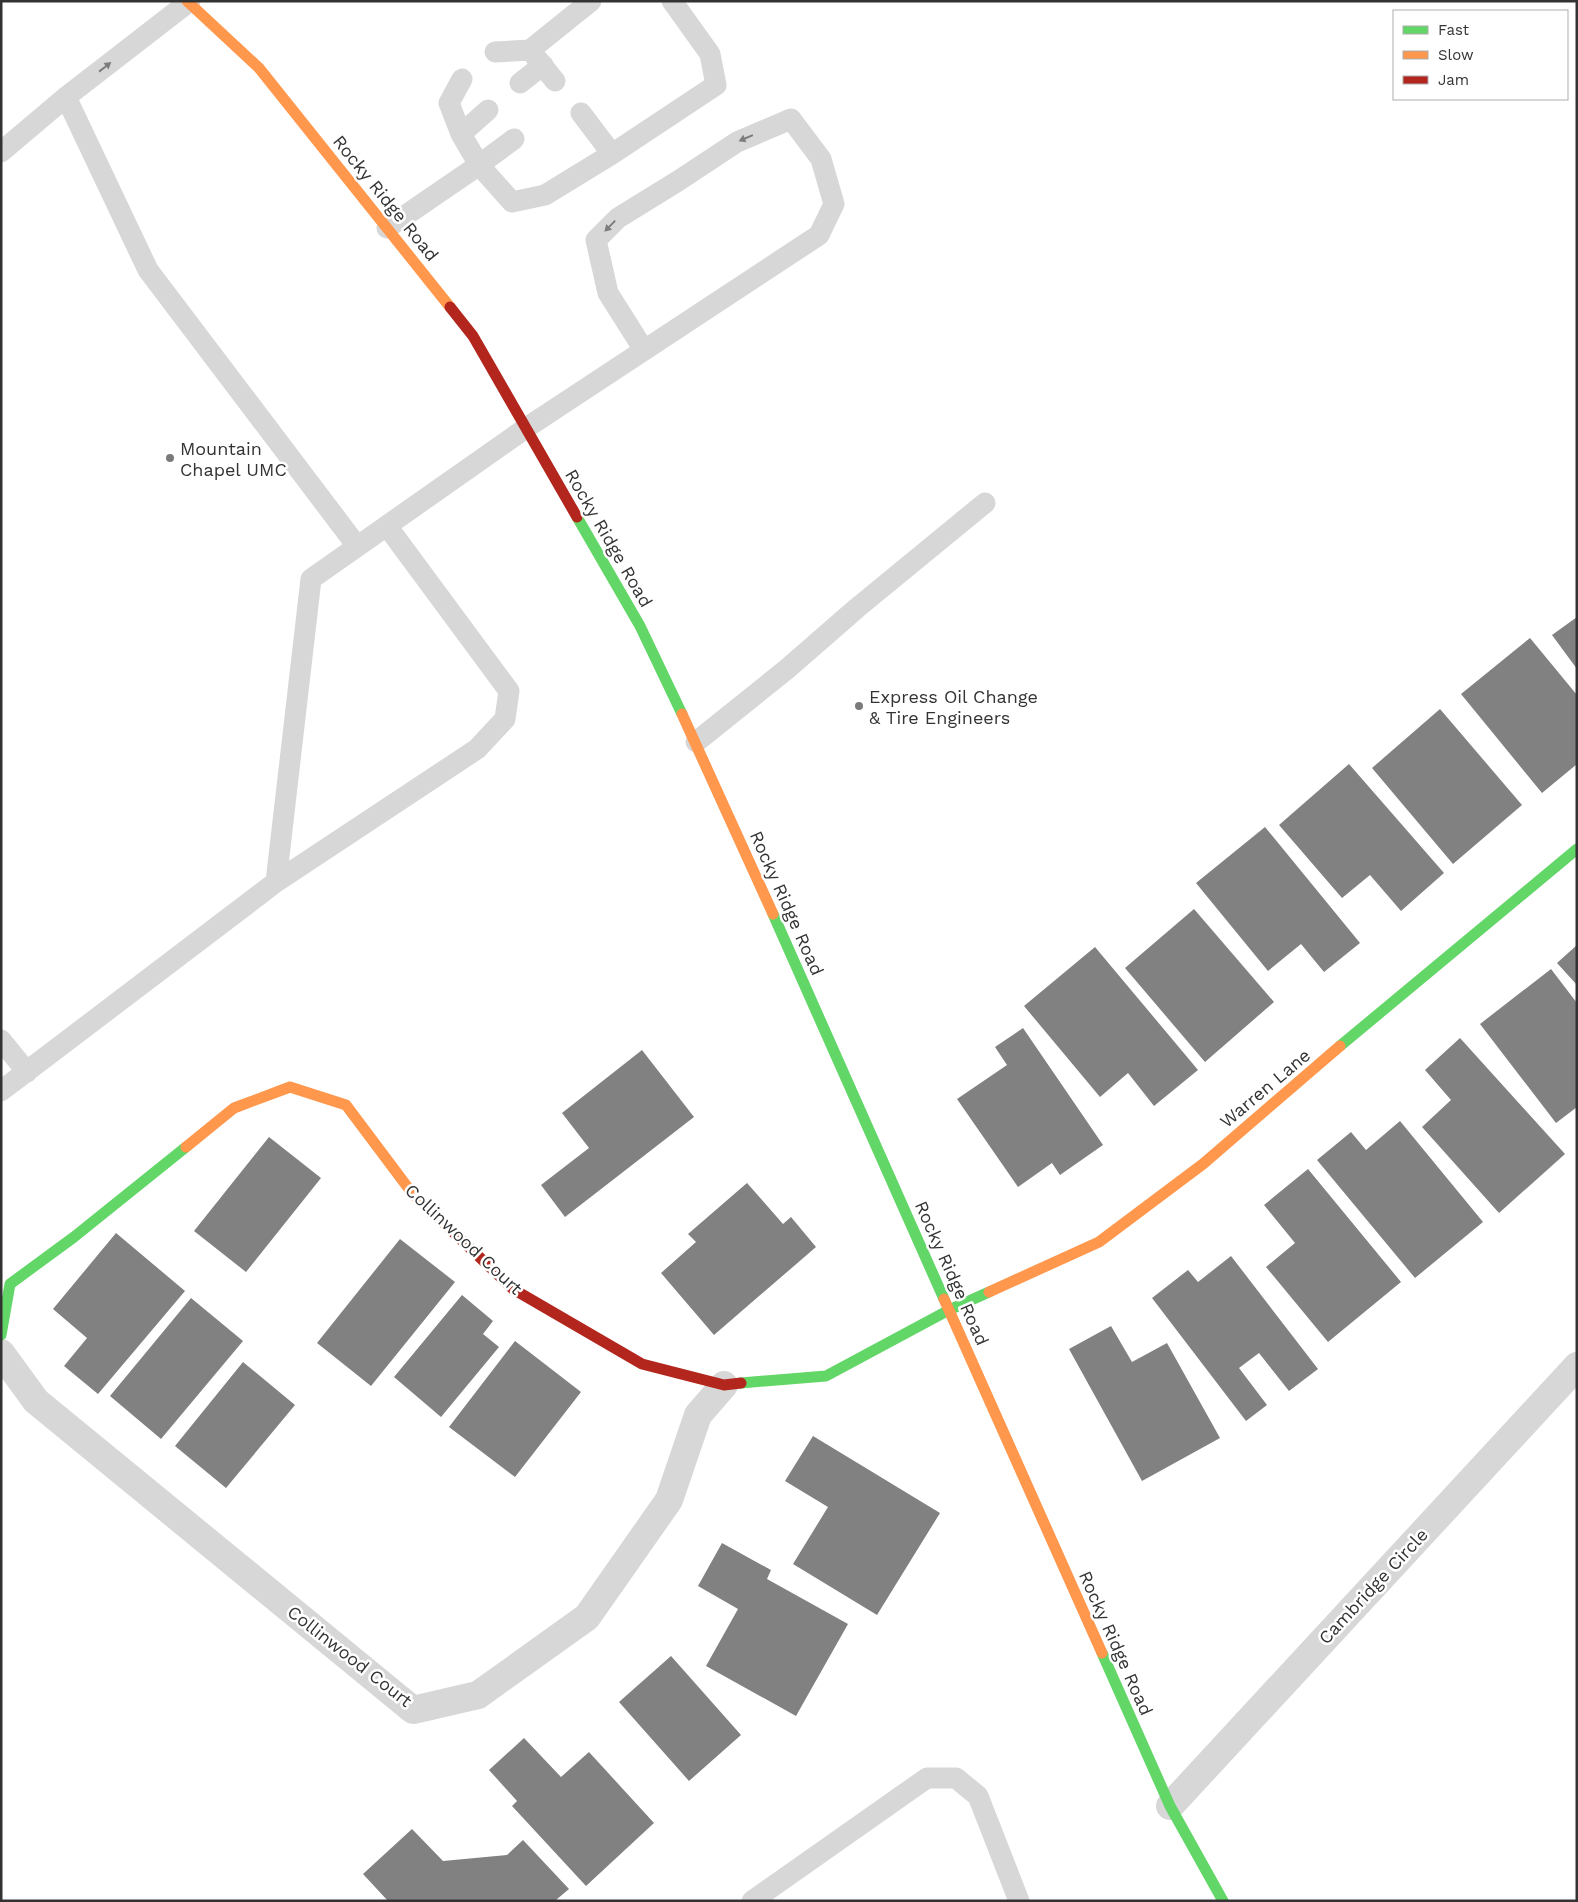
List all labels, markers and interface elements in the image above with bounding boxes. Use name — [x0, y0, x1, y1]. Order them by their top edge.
legend — [1393, 10, 1568, 100]
text: Fast — [1438, 21, 1470, 39]
text: Slow — [1438, 46, 1474, 64]
one-way arrow — [98, 61, 111, 72]
text: Jam — [1438, 71, 1469, 89]
street label: Rocky Ridge Road — [329, 131, 443, 265]
one-way arrow — [738, 134, 753, 142]
one-way arrow — [604, 219, 616, 231]
place label: Mountain Chapel UMC — [180, 438, 287, 480]
marker: Mountain Chapel UMC — [164, 452, 176, 464]
street label: Rocky Ridge Road — [561, 465, 657, 611]
place label: Express Oil Change & Tire Engineers — [869, 686, 1038, 728]
marker: Express Oil Change & Tire Engineers — [853, 700, 865, 712]
street label: Rocky Ridge Road — [746, 828, 828, 978]
street label: Warren Lane — [1216, 1044, 1314, 1132]
street label: Collinwood Court — [401, 1179, 527, 1299]
street label: Rocky Ridge Road — [911, 1198, 993, 1348]
street label: Cambridge Circle — [1314, 1524, 1432, 1648]
street label: Rocky Ridge Road — [1075, 1568, 1157, 1718]
street label: Collinwood Court — [284, 1601, 417, 1711]

